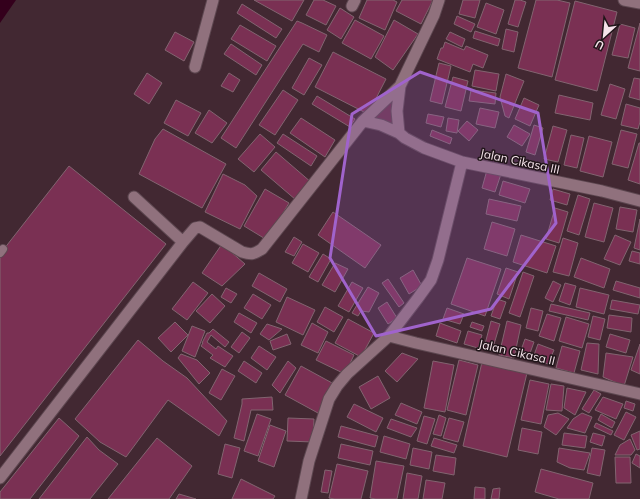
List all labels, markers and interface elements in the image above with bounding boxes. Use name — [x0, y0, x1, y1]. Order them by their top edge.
north arrow — [584, 16, 624, 56]
text: U — [593, 37, 606, 53]
street label: Jalan Cikasa III — [479, 145, 561, 177]
street label: Jalan Cikasa II — [477, 336, 557, 368]

